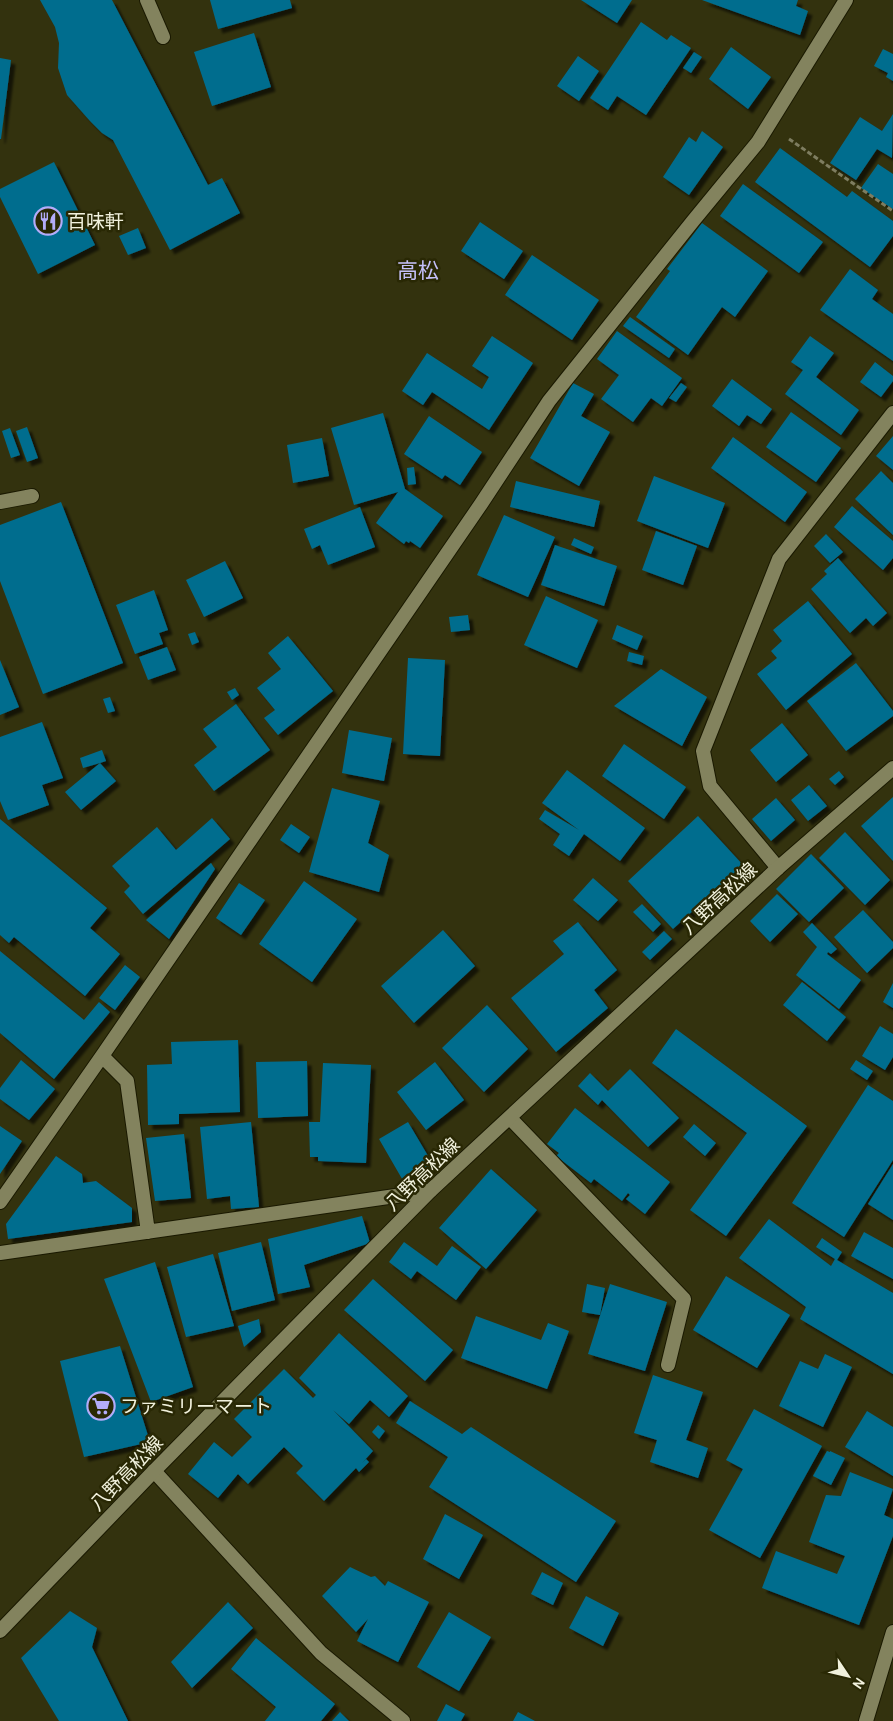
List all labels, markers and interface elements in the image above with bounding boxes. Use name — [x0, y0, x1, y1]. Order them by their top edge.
restaurant icon: 百味軒 — [33, 206, 63, 236]
place label: 百味軒 — [67, 210, 124, 233]
district label: 高松 — [397, 258, 439, 283]
street label: 八野高松線 — [677, 858, 762, 939]
street label: 八野高松線 — [380, 1133, 465, 1216]
supermarket icon: ファミリーマート — [86, 1391, 116, 1421]
place label: ファミリーマート — [120, 1395, 272, 1418]
street label: 八野高松線 — [85, 1431, 168, 1516]
north arrow — [823, 1651, 873, 1701]
text: N — [848, 1674, 869, 1693]

